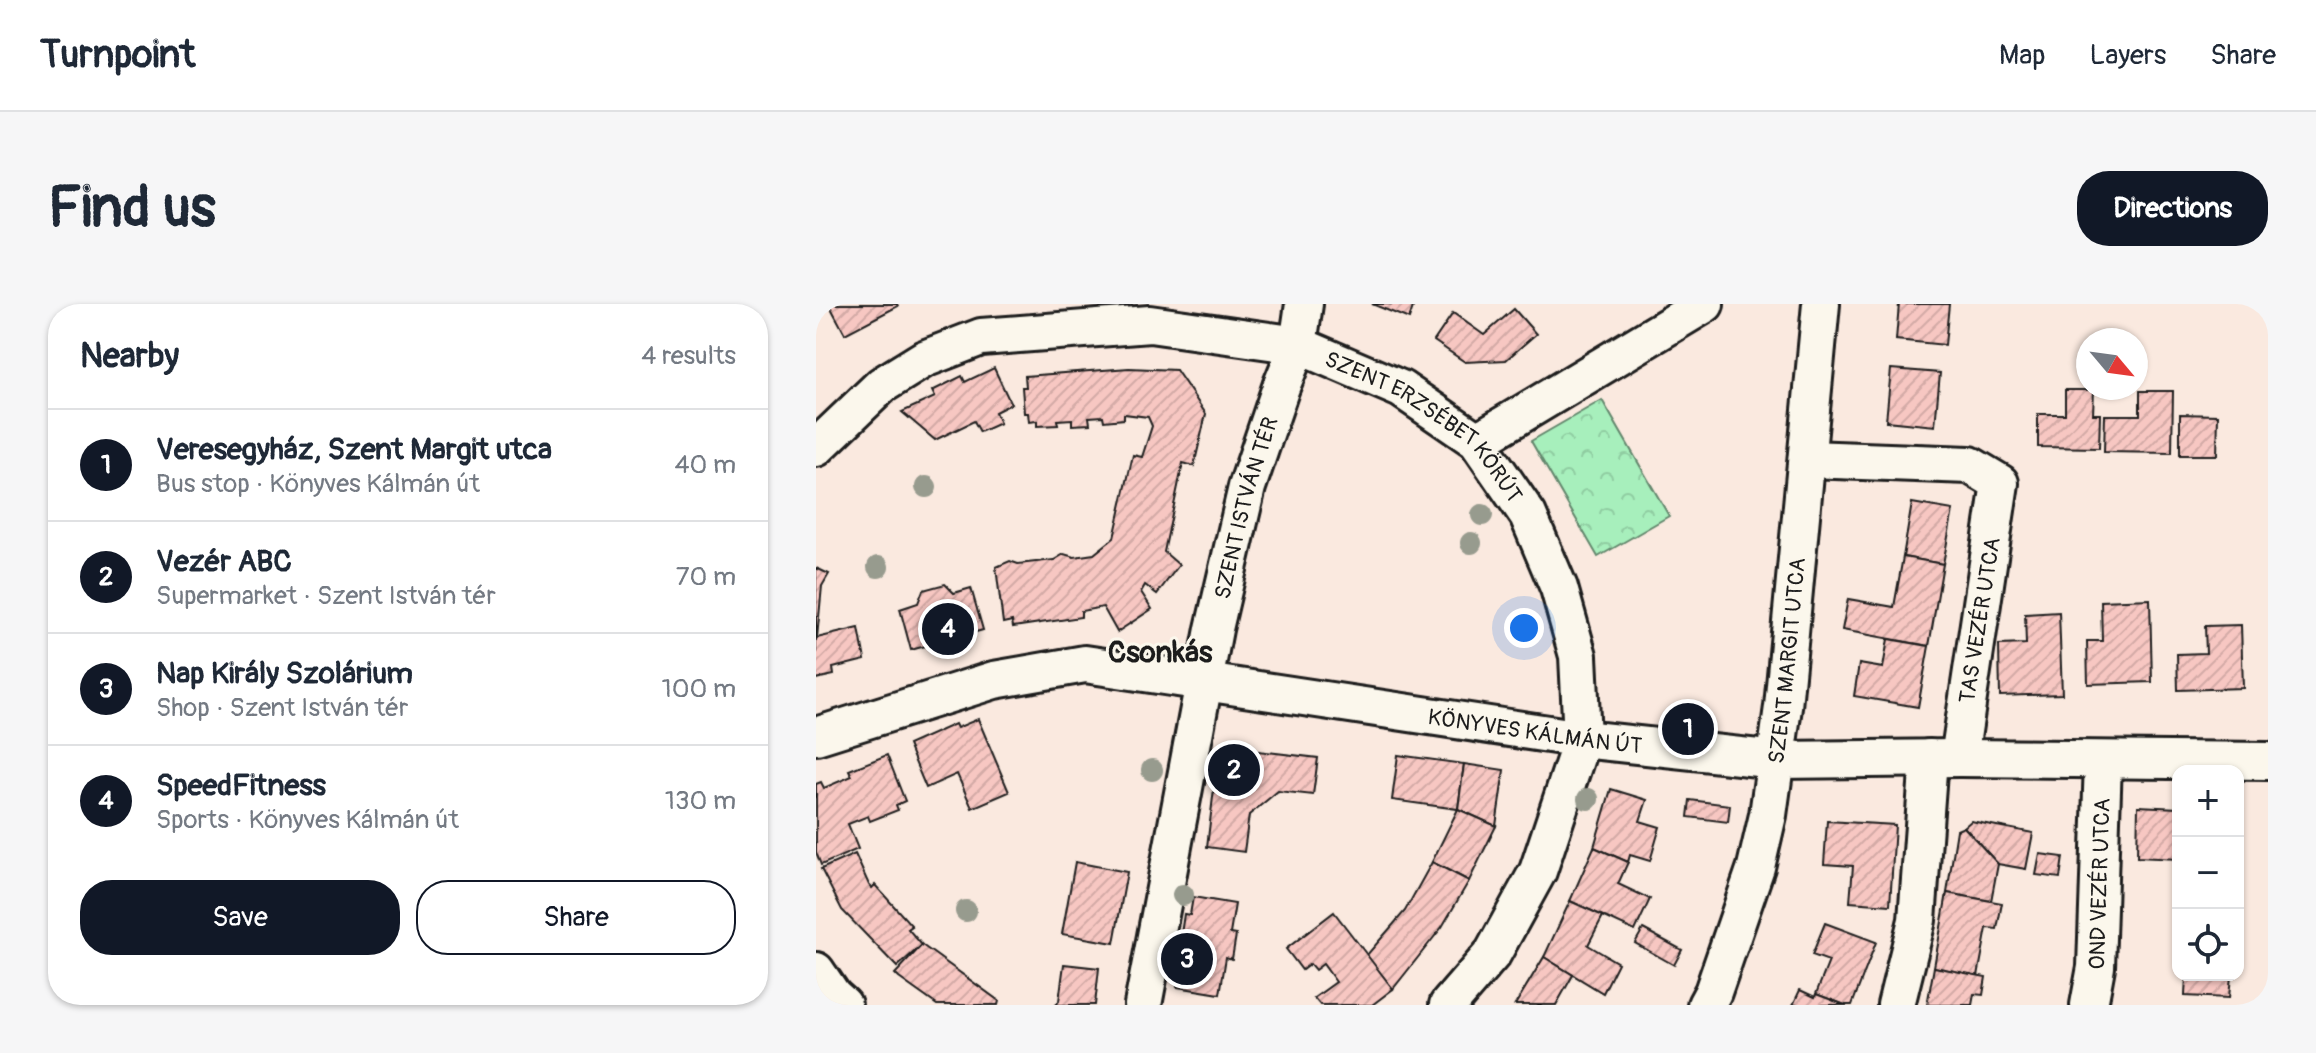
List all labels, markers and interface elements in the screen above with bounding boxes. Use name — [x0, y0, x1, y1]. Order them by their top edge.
text: Turnpoint — [40, 31, 195, 79]
text: Map — [1999, 38, 2045, 73]
text: Layers — [2089, 38, 2166, 73]
text: Share — [2210, 38, 2276, 73]
button: Directions — [2077, 171, 2268, 246]
text: Find us — [48, 174, 216, 243]
north arrow — [2076, 328, 2148, 400]
text: Nearby — [80, 335, 179, 378]
text: 4 results — [641, 340, 736, 372]
street label: SZENT ERZSÉBET KÖRÚT — [1321, 345, 1528, 508]
street label: SZENT ISTVÁN TÉR — [1208, 413, 1285, 602]
text: Veresegyház, Szent Margit utca — [156, 431, 552, 468]
text: 1 — [101, 449, 111, 481]
text: 40 m — [674, 449, 736, 481]
text: Bus stop · Könyves Kálmán út — [156, 468, 480, 500]
street label: TAS VEZÉR UTCA — [1953, 535, 2007, 705]
text: Vezér ABC — [156, 543, 292, 580]
street label: SZENT MARGIT UTCA — [1762, 556, 1812, 765]
text: 2 — [99, 561, 113, 593]
text: 70 m — [676, 561, 736, 593]
text: Supermarket · Szent István tér — [156, 580, 496, 612]
pin: 4 — [922, 599, 974, 659]
your location — [1504, 608, 1544, 648]
district label: Csonkás — [1108, 634, 1213, 671]
text: Nap Király Szolárium — [156, 655, 413, 692]
text: 3 — [99, 673, 113, 705]
text: 100 m — [662, 673, 736, 705]
text: Shop · Szent István tér — [156, 692, 408, 724]
pin: 1 — [1662, 699, 1714, 759]
street label: KÖNYVES KÁLMÁN ÚT — [1426, 703, 1643, 760]
pin: 2 — [1208, 740, 1260, 800]
map controls — [2172, 765, 2244, 981]
button: + — [2172, 765, 2244, 837]
text: SpeedFitness — [156, 767, 326, 804]
text: 4 — [98, 785, 114, 817]
text: 130 m — [665, 785, 736, 817]
street label: OND VEZÉR UTCA — [2083, 797, 2117, 970]
text: Sports · Könyves Kálmán út — [156, 804, 459, 836]
button: − — [2172, 837, 2244, 909]
button: Save — [80, 880, 400, 955]
button: Share — [416, 880, 736, 955]
button: locate — [2172, 909, 2244, 981]
pin: 3 — [1161, 929, 1213, 989]

